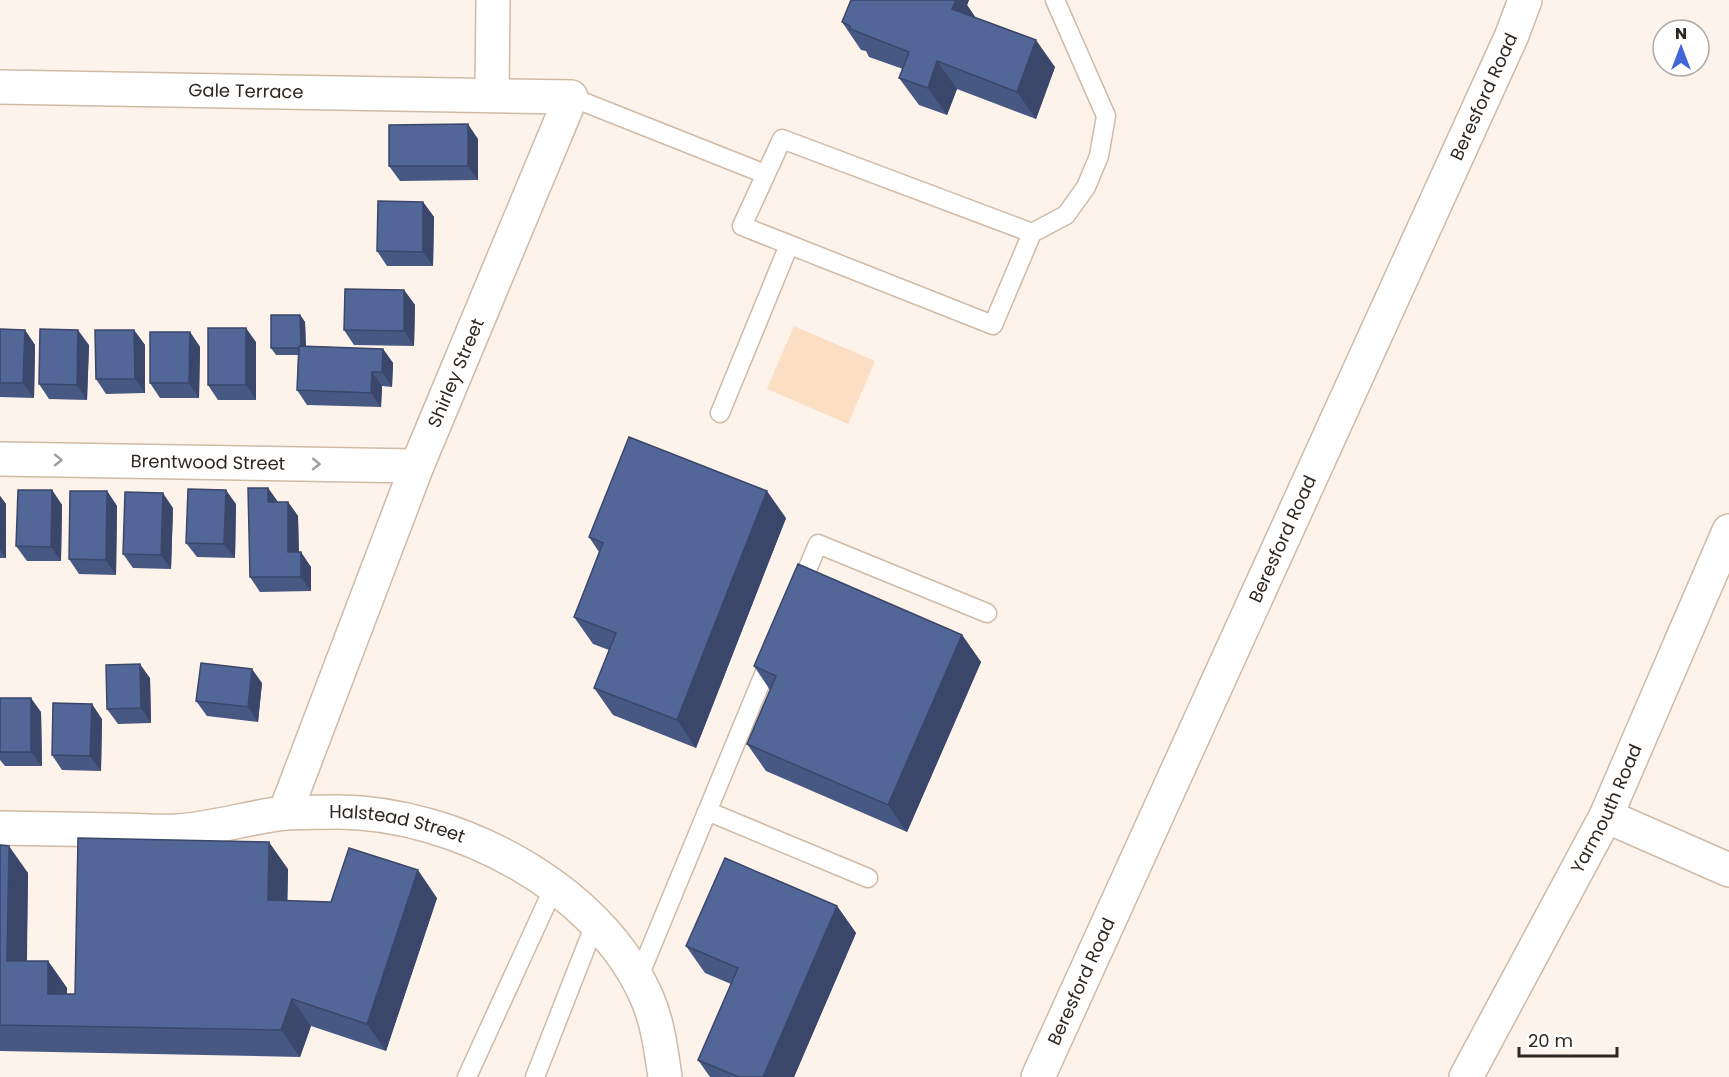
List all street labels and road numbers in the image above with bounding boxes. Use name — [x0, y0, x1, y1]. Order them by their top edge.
street label: Beresford Road — [1444, 29, 1523, 164]
street label: Gale Terrace — [188, 77, 304, 104]
street label: Shirley Street — [421, 314, 490, 431]
street label: Brentwood Street — [130, 448, 285, 476]
street label: Beresford Road — [1242, 471, 1322, 607]
street label: Yarmouth Road — [1565, 740, 1648, 878]
street label: Halstead Street — [329, 799, 469, 849]
street label: Beresford Road — [1041, 913, 1121, 1049]

